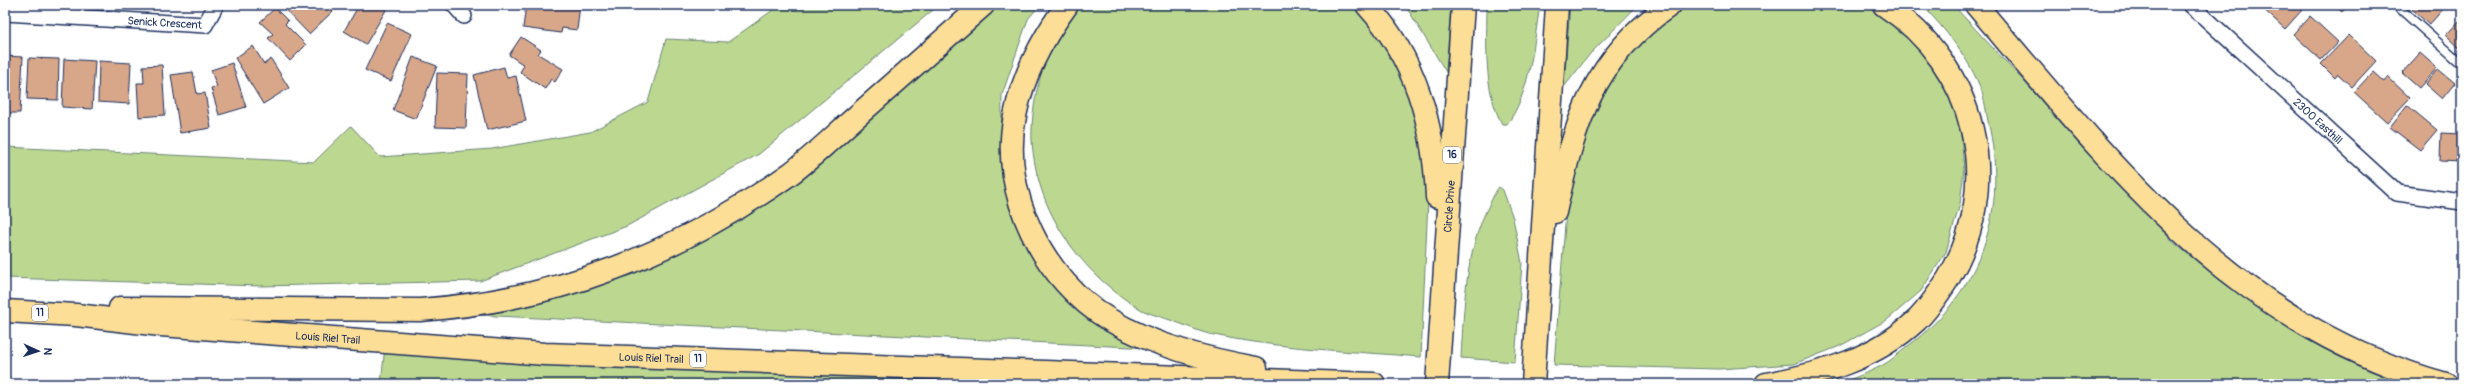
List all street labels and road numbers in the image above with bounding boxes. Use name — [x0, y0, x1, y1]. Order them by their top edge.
street label: Senick Crescent — [127, 14, 203, 31]
street label: 2300 Easthill — [2291, 95, 2345, 147]
road number: 16 — [1443, 147, 1461, 163]
street label: Circle Drive — [1441, 179, 1457, 233]
road number: 11 — [32, 305, 48, 321]
street label: Louis Riel Trail — [295, 329, 361, 347]
street label: Louis Riel Trail — [618, 350, 684, 366]
road number: 11 — [690, 351, 706, 367]

